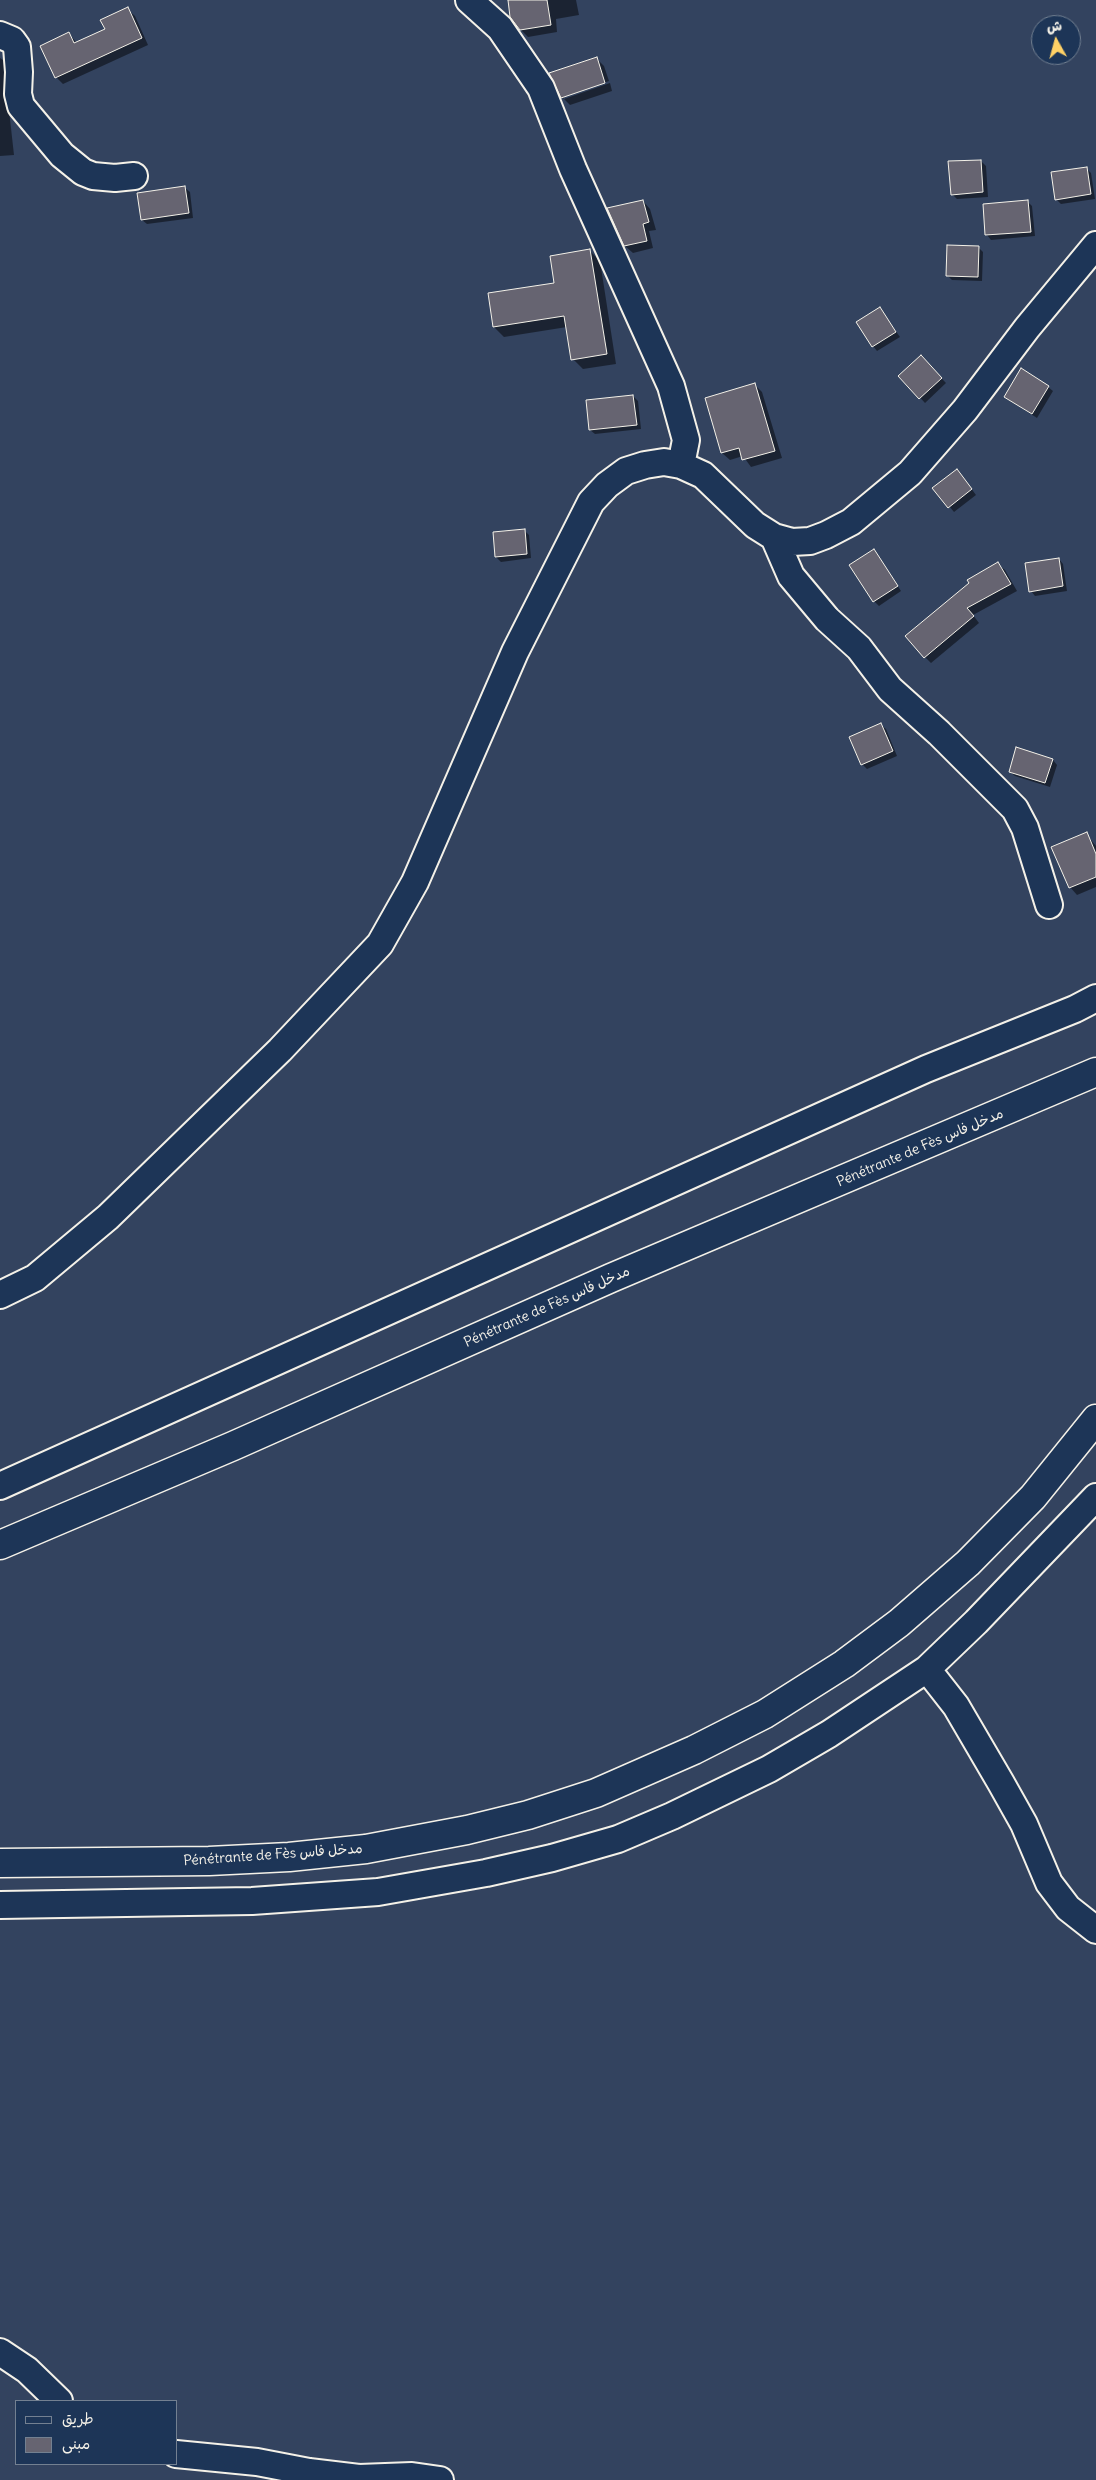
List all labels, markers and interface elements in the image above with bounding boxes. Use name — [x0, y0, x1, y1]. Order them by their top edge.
north arrow — [1031, 15, 1081, 65]
text: ش — [1046, 16, 1063, 36]
street label: Pénétrante de Fès مدخل فاس — [834, 1105, 1006, 1191]
street label: Pénétrante de Fès مدخل فاس — [462, 1263, 632, 1351]
street label: Pénétrante de Fès مدخل فاس — [183, 1840, 363, 1870]
legend — [15, 2400, 178, 2465]
text: طريق — [62, 2409, 94, 2428]
text: مبنى — [62, 2434, 90, 2453]

